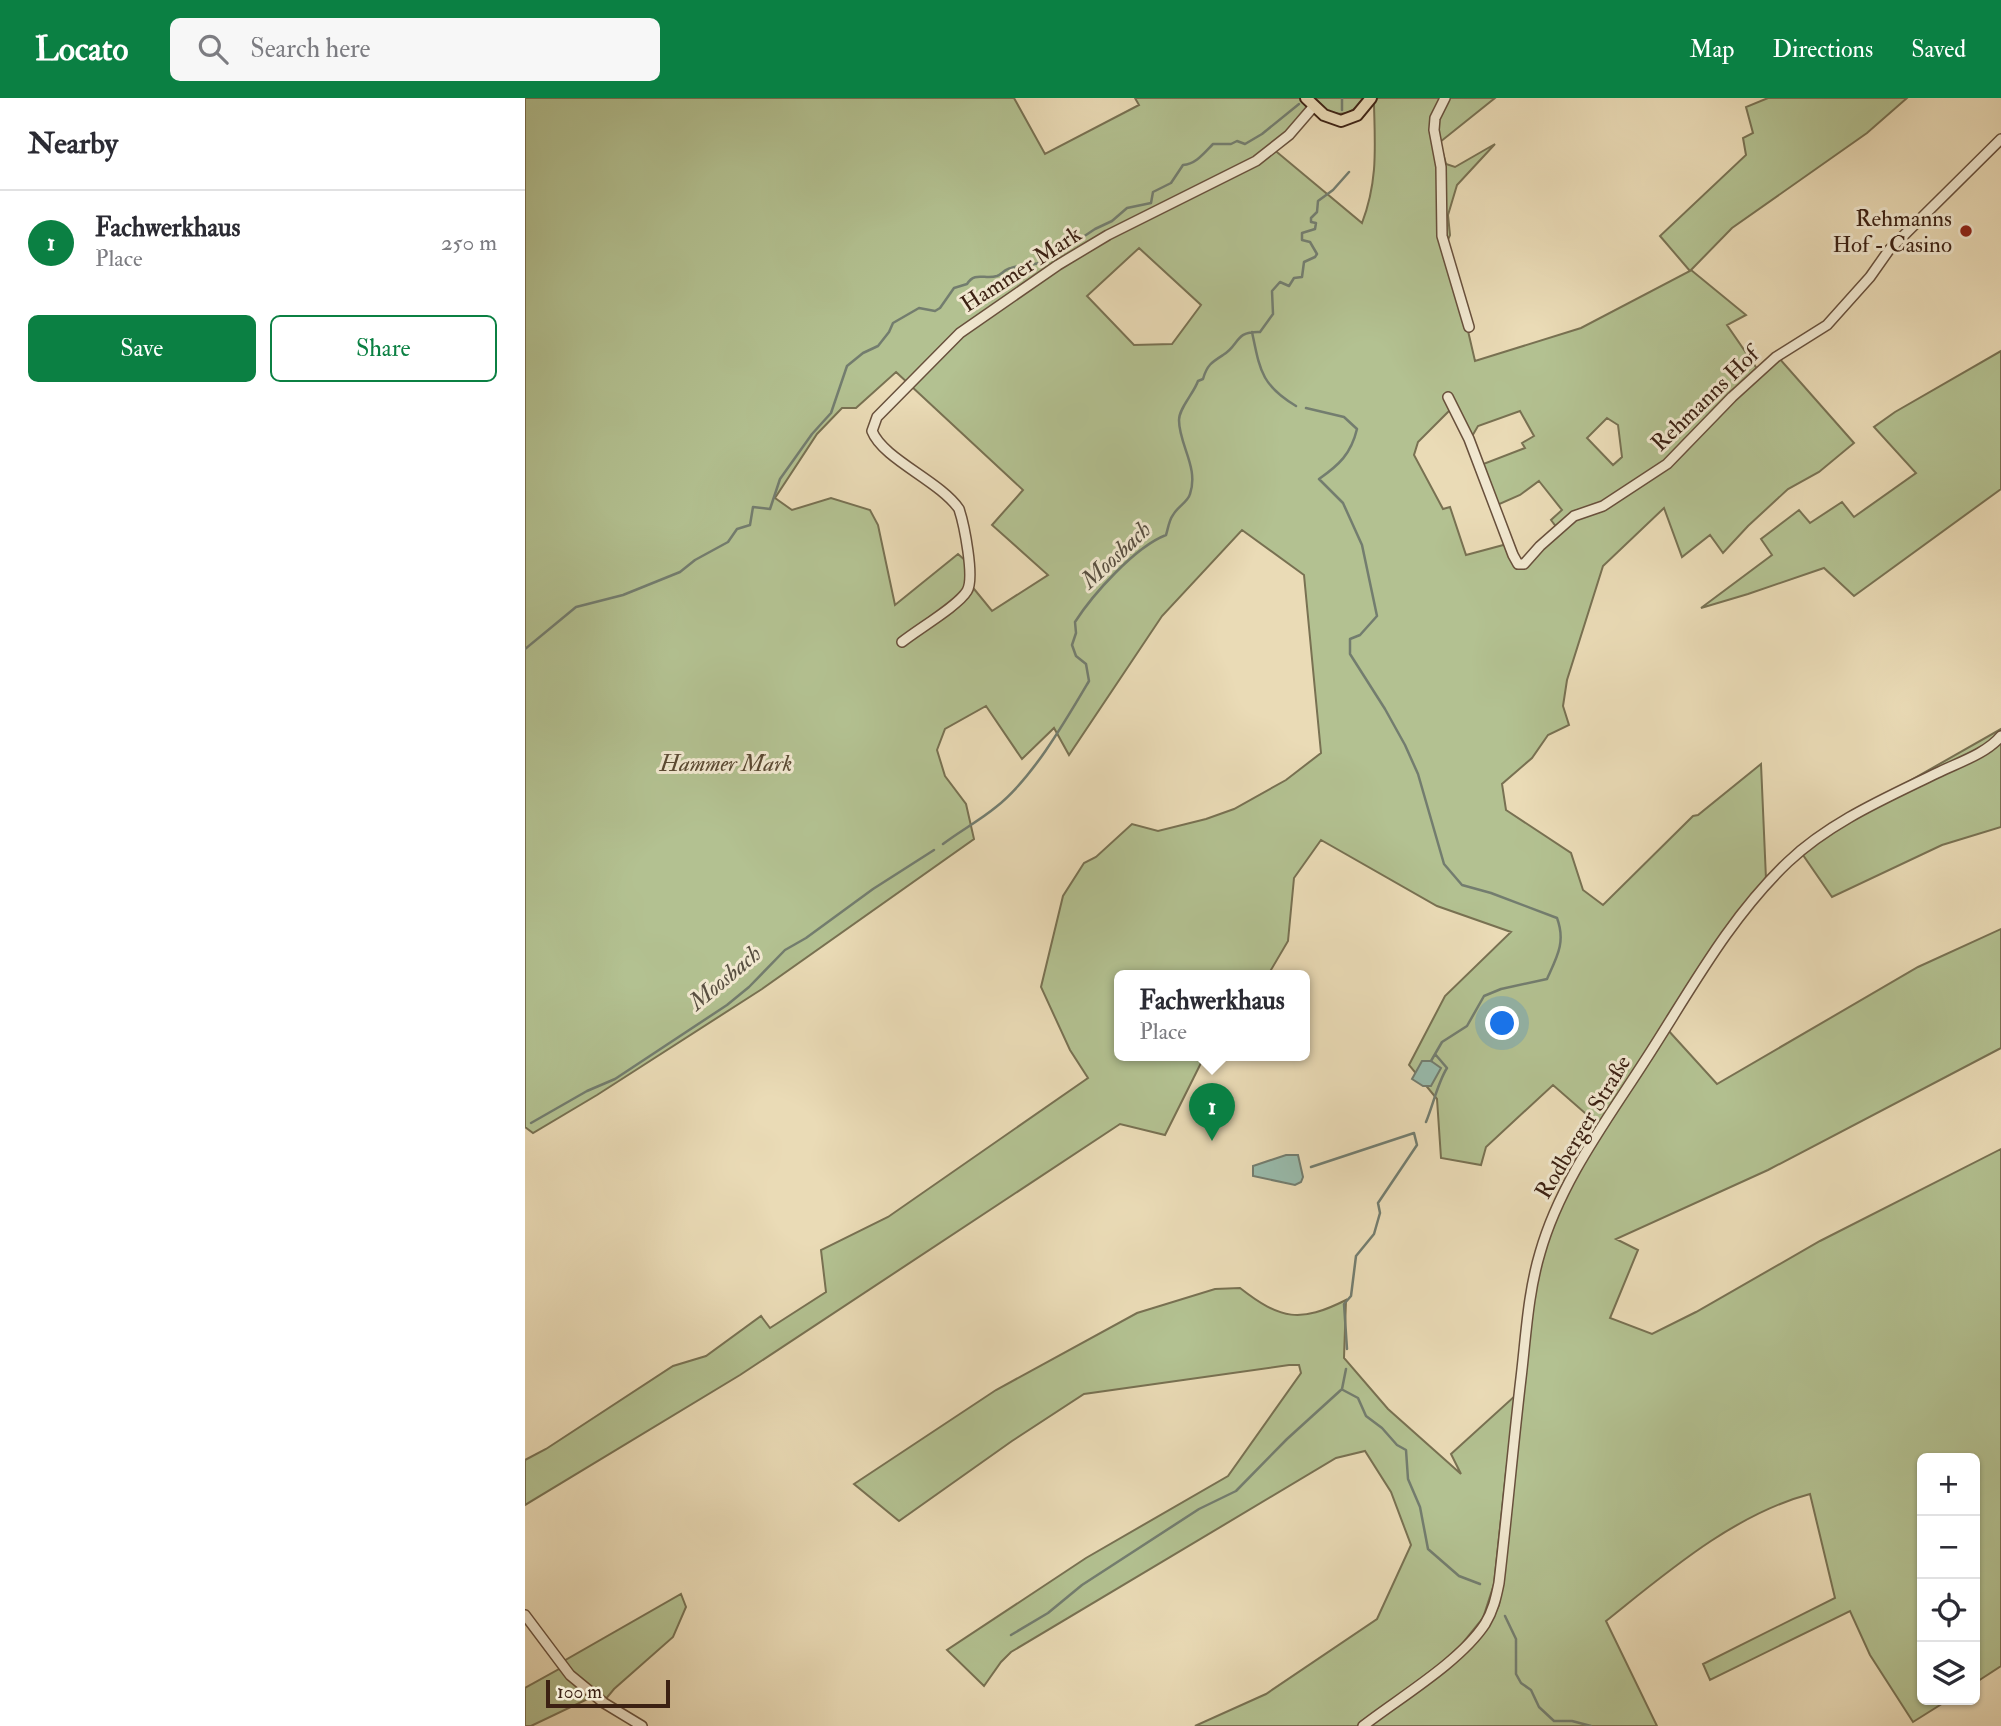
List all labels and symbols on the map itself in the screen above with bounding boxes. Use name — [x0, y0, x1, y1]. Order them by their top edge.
place label: Rehmanns Hof - Casino — [1832, 204, 1952, 259]
street label: Hammer Mark — [955, 219, 1087, 319]
marker: Rehmanns Hof - Casino — [1958, 223, 1974, 239]
street label: Rehmanns Hof — [1645, 338, 1768, 458]
water label: Moosbach — [1073, 514, 1158, 597]
park label: Hammer Mark — [659, 749, 792, 778]
water label: Moosbach — [681, 938, 768, 1019]
your location — [1485, 1006, 1519, 1040]
street label: Rodberger Straße — [1529, 1049, 1638, 1204]
pin: 1 — [1189, 1083, 1235, 1141]
scale bar — [546, 1677, 670, 1709]

